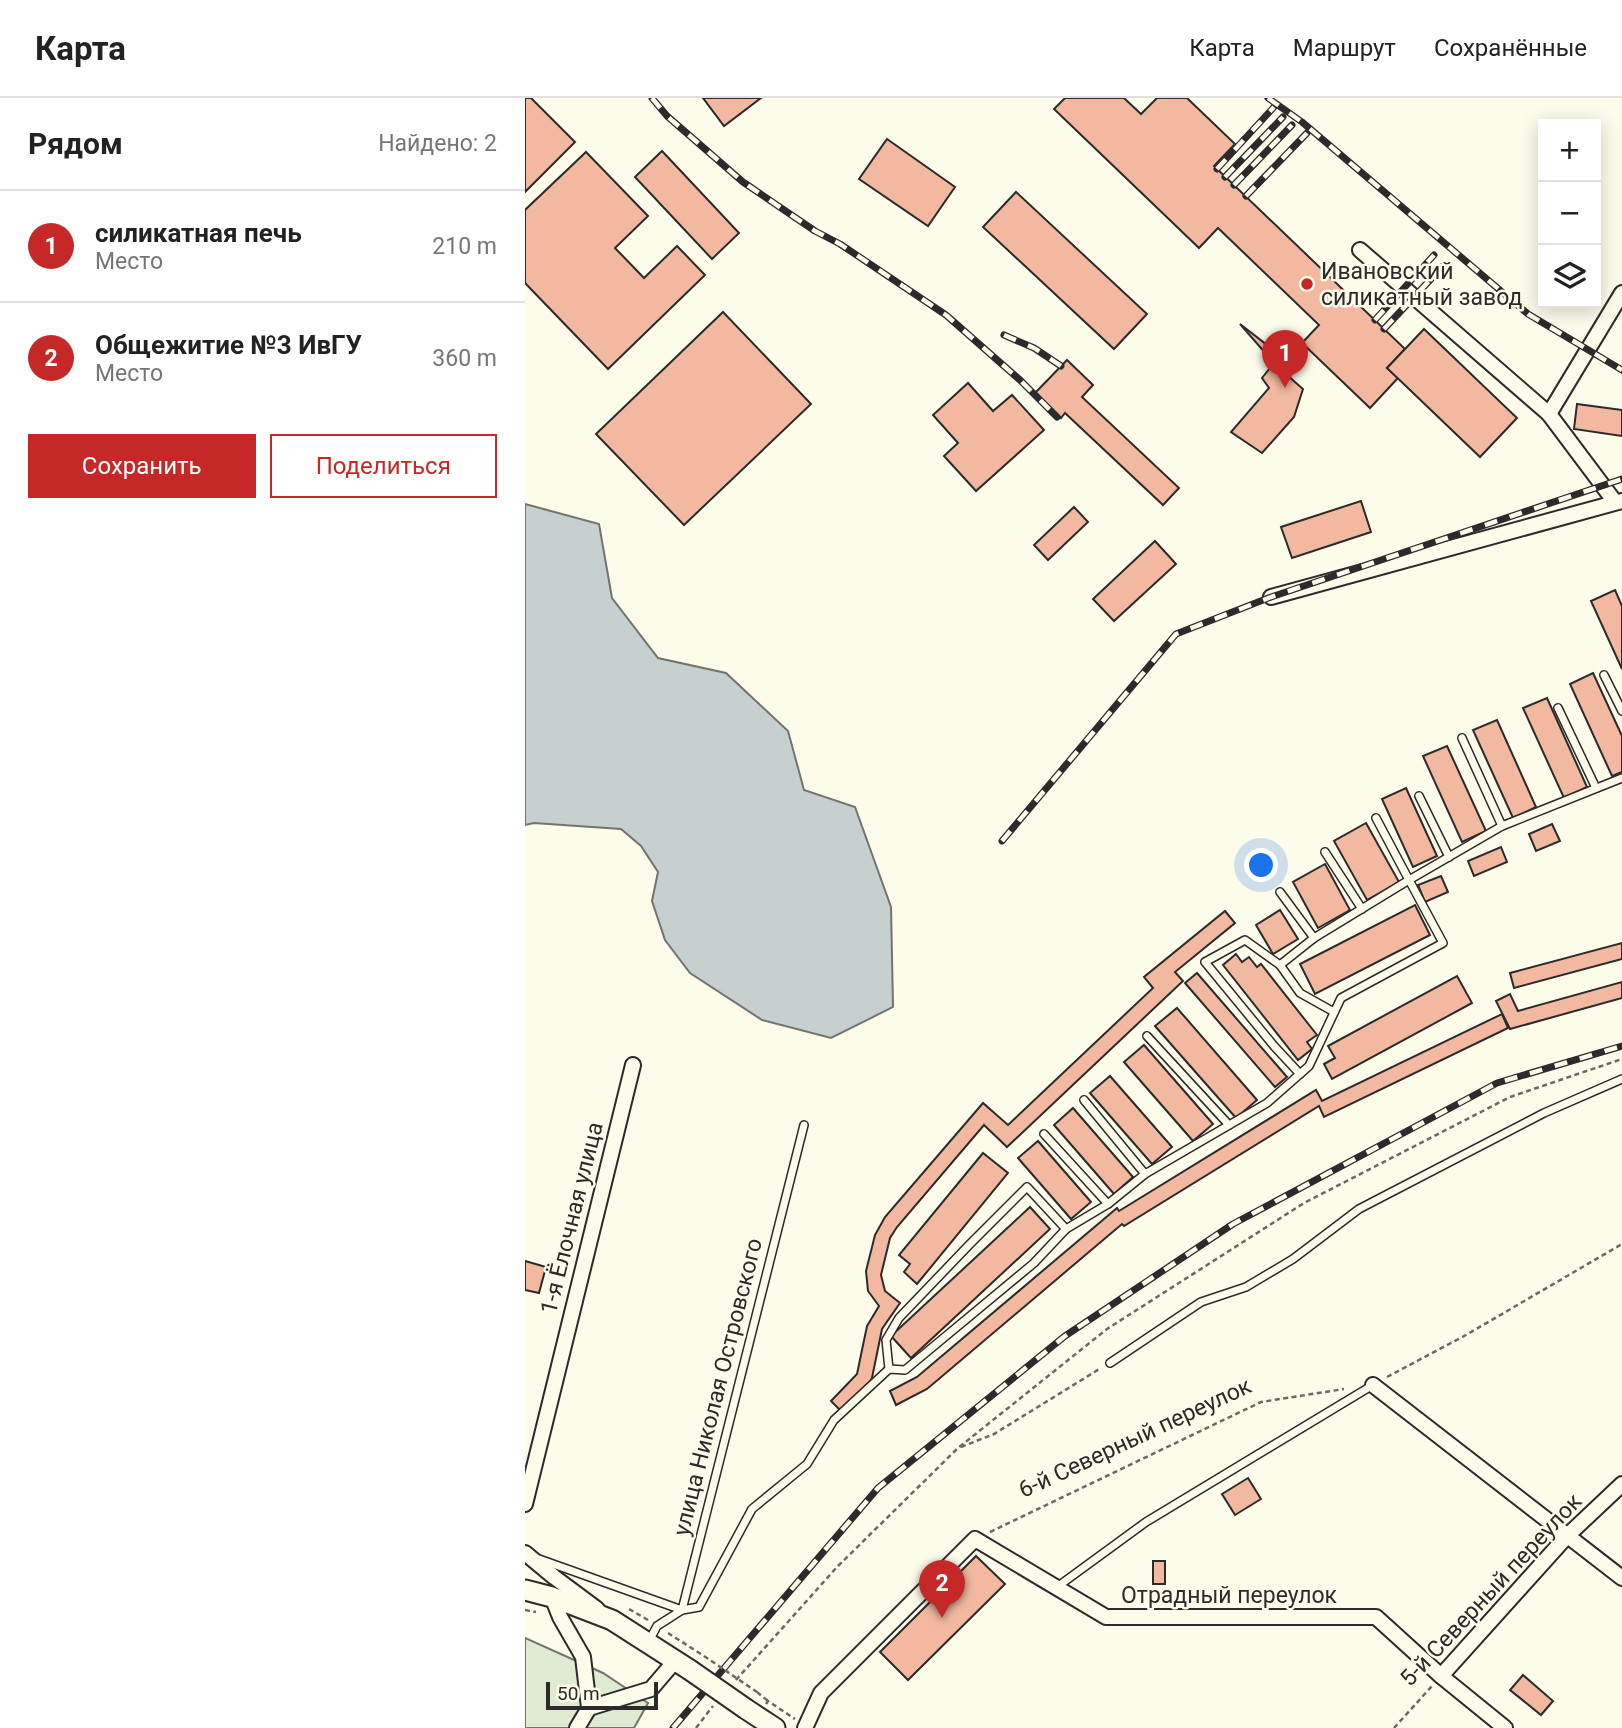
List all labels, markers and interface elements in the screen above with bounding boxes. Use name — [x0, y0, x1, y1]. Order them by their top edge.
text: Карта — [35, 29, 126, 68]
text: Карта — [1189, 34, 1255, 62]
text: Маршрут — [1293, 34, 1396, 62]
text: Сохранённые — [1434, 34, 1587, 62]
map controls — [1538, 119, 1601, 308]
button: + — [1538, 119, 1601, 182]
text: Рядом — [28, 126, 123, 161]
text: Найдено: 2 — [378, 130, 497, 157]
button: − — [1538, 182, 1601, 245]
text: силикатная печь — [95, 218, 302, 248]
text: 1 — [44, 233, 58, 260]
text: 210 m — [432, 233, 497, 260]
button: layers — [1538, 245, 1601, 308]
text: Место — [95, 248, 163, 275]
place label: Ивановский силикатный завод — [1321, 258, 1522, 311]
marker: Ивановский силикатный завод — [1299, 276, 1315, 292]
text: Общежитие №3 ИвГУ — [95, 330, 362, 360]
pin: 1 — [1262, 330, 1308, 388]
text: 2 — [44, 345, 58, 372]
text: 360 m — [432, 345, 497, 372]
text: Место — [95, 360, 163, 387]
button: Сохранить — [28, 434, 256, 498]
button: Поделиться — [270, 434, 497, 498]
your location — [1244, 848, 1278, 882]
street label: 1-я Ёлочная улица — [535, 1119, 609, 1317]
street label: улица Николая Островского — [668, 1235, 768, 1539]
street label: 6-й Северный переулок — [1014, 1372, 1256, 1504]
street label: 5-й Северный переулок — [1395, 1488, 1588, 1692]
pin: 2 — [919, 1560, 965, 1618]
street label: Отрадный переулок — [1121, 1582, 1338, 1609]
scale bar — [546, 1679, 658, 1711]
text: 50 m — [557, 1682, 600, 1705]

